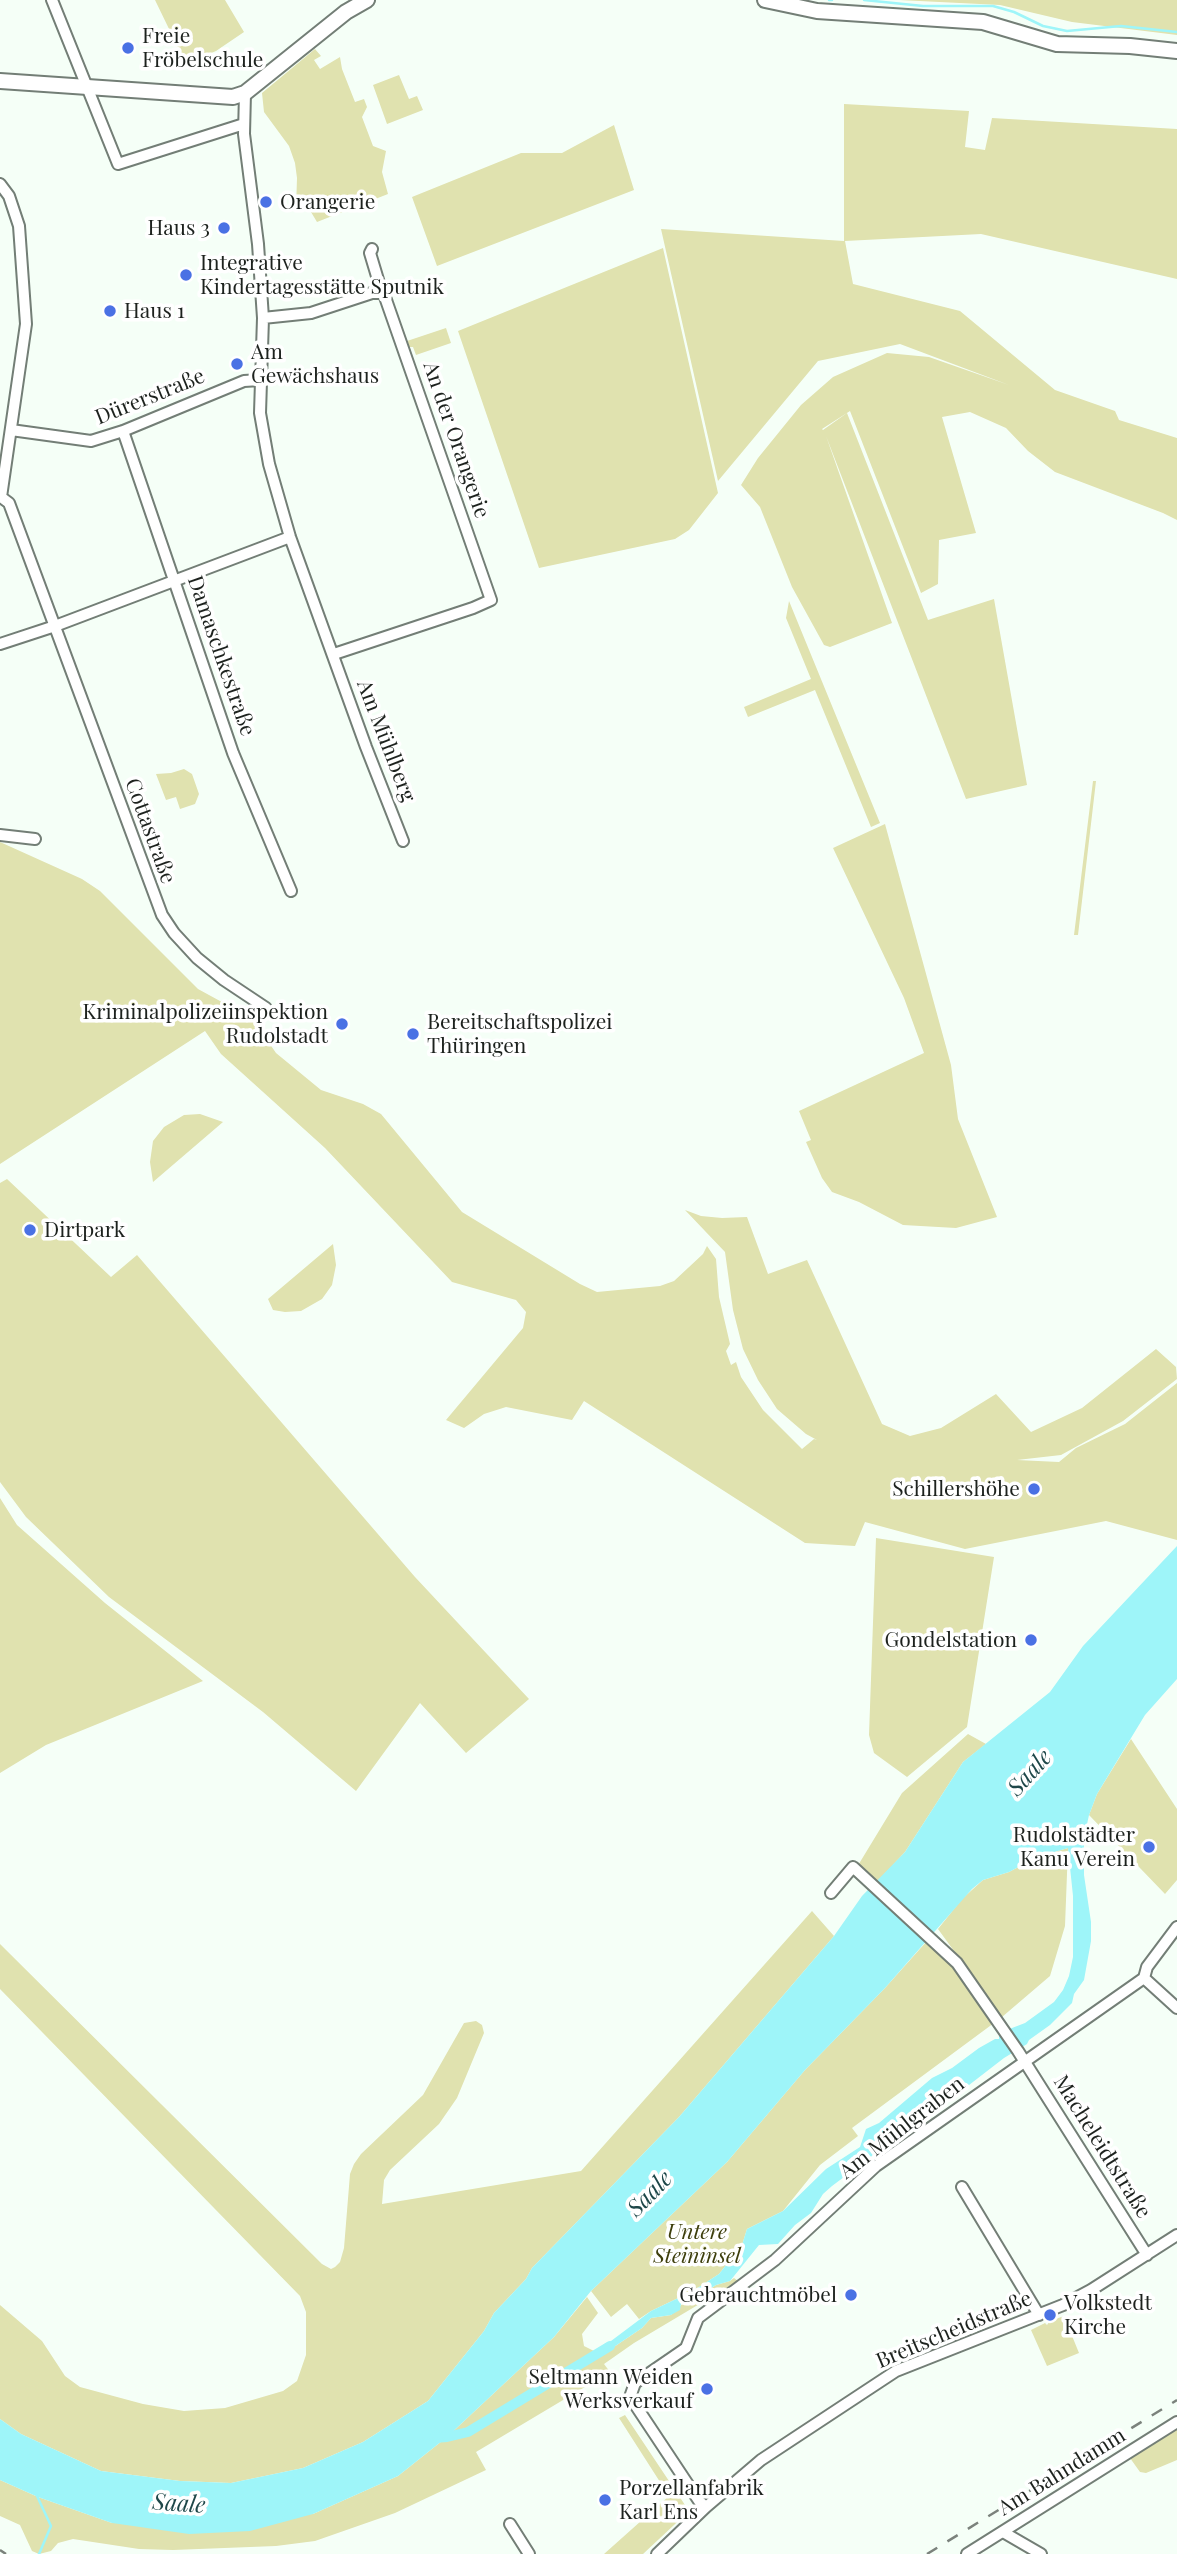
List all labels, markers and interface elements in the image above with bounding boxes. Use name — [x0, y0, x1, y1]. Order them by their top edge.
place label: Freie Fröbelschule — [142, 23, 263, 73]
marker: Freie Fröbelschule — [120, 40, 136, 56]
place label: Orangerie — [280, 189, 375, 215]
marker: Orangerie — [258, 194, 274, 210]
place label: Haus 3 — [147, 215, 210, 241]
marker: Haus 3 — [216, 220, 232, 236]
place label: Integrative Kindertagesstätte Sputnik — [200, 250, 444, 300]
marker: Integrative Kindertagesstätte Sputnik — [178, 267, 194, 283]
place label: Haus 1 — [124, 298, 185, 324]
marker: Haus 1 — [102, 303, 118, 319]
place label: Am Gewächshaus — [251, 339, 379, 389]
marker: Am Gewächshaus — [229, 356, 245, 372]
street label: An der Orangerie — [417, 358, 495, 522]
street label: Dürerstraße — [92, 364, 208, 430]
street label: Damaschkestraße — [182, 573, 260, 739]
street label: Am Mühlberg — [351, 676, 421, 806]
street label: Cottastraße — [119, 775, 181, 887]
place label: Kriminalpolizeiinspektion Rudolstadt — [82, 999, 328, 1049]
place label: Bereitschaftspolizei Thüringen — [427, 1009, 612, 1059]
marker: Kriminalpolizeiinspektion Rudolstadt — [334, 1016, 350, 1032]
marker: Bereitschaftspolizei Thüringen — [405, 1026, 421, 1042]
place label: Dirtpark — [44, 1217, 125, 1243]
marker: Dirtpark — [22, 1222, 38, 1238]
place label: Schillershöhe — [892, 1476, 1020, 1502]
marker: Schillershöhe — [1026, 1481, 1042, 1497]
place label: Gondelstation — [884, 1627, 1017, 1653]
marker: Gondelstation — [1023, 1632, 1039, 1648]
water label: Saale — [1002, 1744, 1058, 1802]
place label: Rudolstädter Kanu Verein — [1013, 1822, 1135, 1872]
marker: Rudolstädter Kanu Verein — [1141, 1839, 1157, 1855]
street label: Am Mühlgraben — [835, 2071, 969, 2185]
street label: Macheleidtstraße — [1048, 2071, 1156, 2223]
water label: Saale — [622, 2165, 678, 2223]
park label: Untere Steininsel — [653, 2219, 741, 2269]
place label: Gebrauchtmöbel — [679, 2282, 837, 2308]
street label: Breitscheidstraße — [872, 2286, 1036, 2374]
marker: Gebrauchtmöbel — [843, 2287, 859, 2303]
place label: Volkstedt Kirche — [1064, 2290, 1152, 2340]
marker: Volkstedt Kirche — [1042, 2307, 1058, 2323]
place label: Seltmann Weiden Werksverkauf — [528, 2364, 693, 2414]
marker: Seltmann Weiden Werksverkauf — [699, 2381, 715, 2397]
street label: Am Bahndamm — [994, 2423, 1130, 2521]
place label: Porzellanfabrik Karl Ens — [619, 2475, 764, 2525]
water label: Saale — [152, 2488, 206, 2520]
marker: Porzellanfabrik Karl Ens — [597, 2492, 613, 2508]

